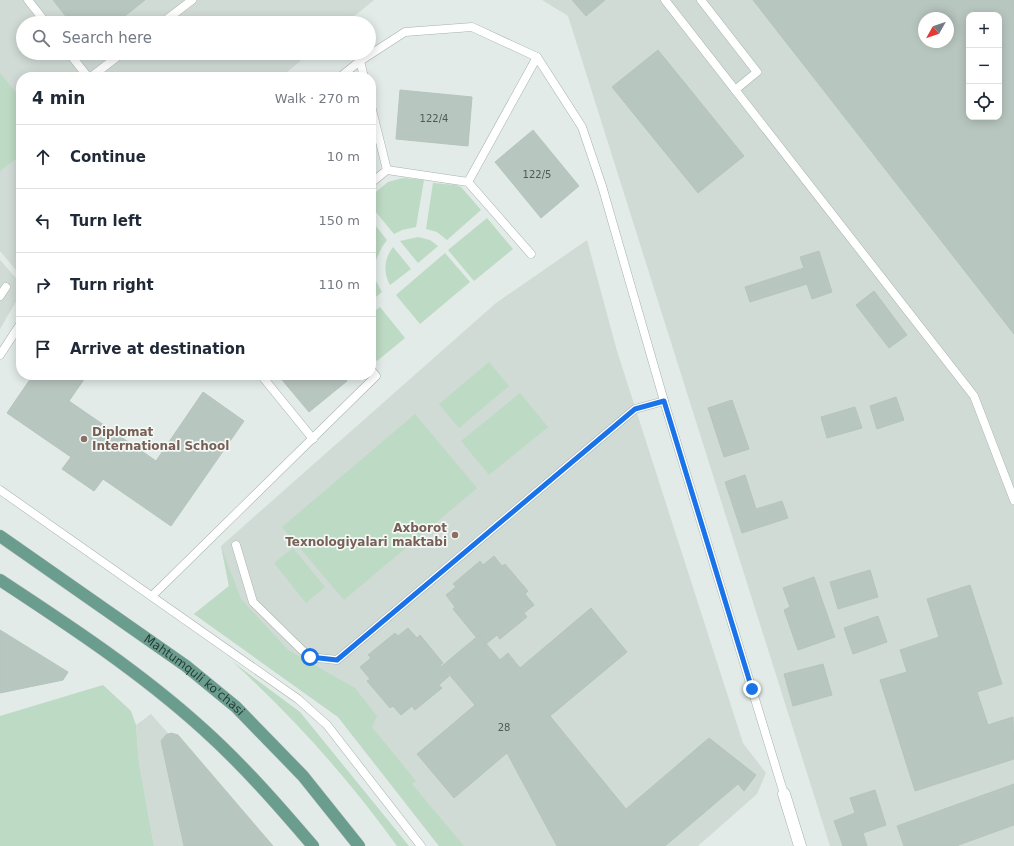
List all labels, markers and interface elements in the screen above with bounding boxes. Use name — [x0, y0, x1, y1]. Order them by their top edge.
north arrow — [918, 12, 954, 48]
map controls — [966, 12, 1002, 120]
button: + — [966, 12, 1002, 48]
search box — [16, 16, 376, 60]
icon: search — [30, 27, 52, 49]
text: Search here — [62, 29, 152, 47]
button: − — [966, 48, 1002, 84]
button: locate — [966, 84, 1002, 120]
text: 4 min — [32, 88, 85, 108]
text: Walk · 270 m — [275, 91, 360, 106]
house number: 122/4 — [420, 113, 448, 124]
icon: ahead — [32, 146, 54, 168]
text: Continue — [70, 148, 146, 166]
text: 10 m — [327, 149, 360, 164]
house number: 122/5 — [523, 169, 551, 180]
icon: left — [32, 210, 54, 232]
text: Turn left — [70, 212, 142, 230]
text: 150 m — [318, 213, 360, 228]
icon: right — [32, 274, 54, 296]
text: Turn right — [70, 276, 154, 294]
text: 110 m — [318, 277, 360, 292]
icon: arrive — [32, 338, 54, 360]
text: Arrive at destination — [70, 340, 245, 358]
place label: Diplomat International School — [92, 425, 229, 453]
marker: Diplomat International School — [79, 434, 89, 444]
place label: Axborot Texnologiyalari maktabi — [285, 521, 447, 549]
marker: Axborot Texnologiyalari maktabi — [450, 530, 460, 540]
street label: Mahtumquli ko'chasi — [141, 632, 247, 718]
route start — [301, 648, 319, 666]
route end — [743, 680, 761, 698]
house number: 28 — [498, 722, 510, 733]

